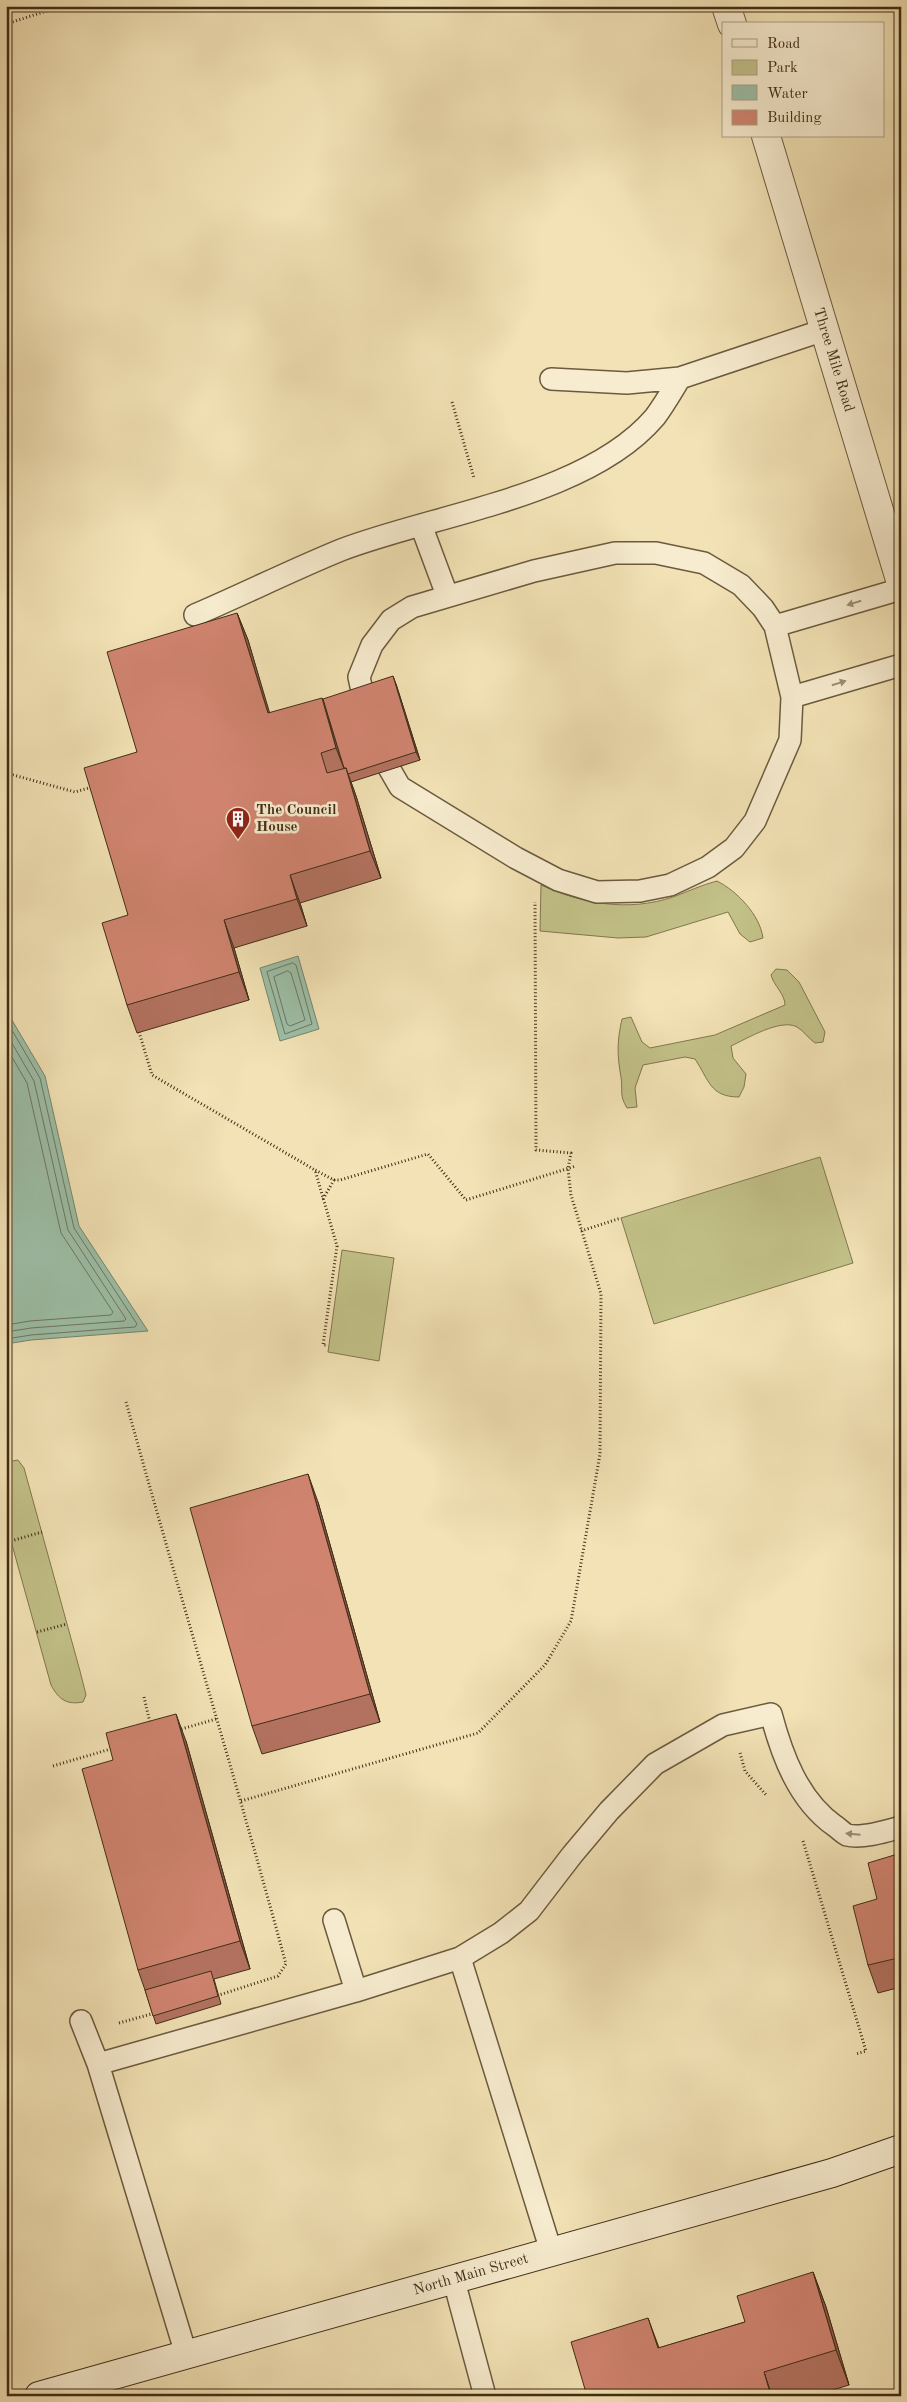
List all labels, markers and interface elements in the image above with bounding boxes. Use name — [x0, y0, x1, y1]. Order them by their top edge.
legend — [722, 22, 884, 138]
text: Road — [767, 37, 801, 52]
text: Park — [767, 61, 798, 76]
text: Water — [767, 87, 808, 102]
text: Building — [767, 111, 822, 126]
street label: Three Mile Road — [810, 306, 856, 414]
one-way arrow — [846, 599, 861, 607]
one-way arrow — [832, 679, 847, 687]
place label: The Council House — [256, 803, 337, 835]
building icon: The Council House — [225, 806, 251, 840]
one-way arrow — [845, 1830, 861, 1838]
street label: North Main Street — [412, 2251, 530, 2299]

